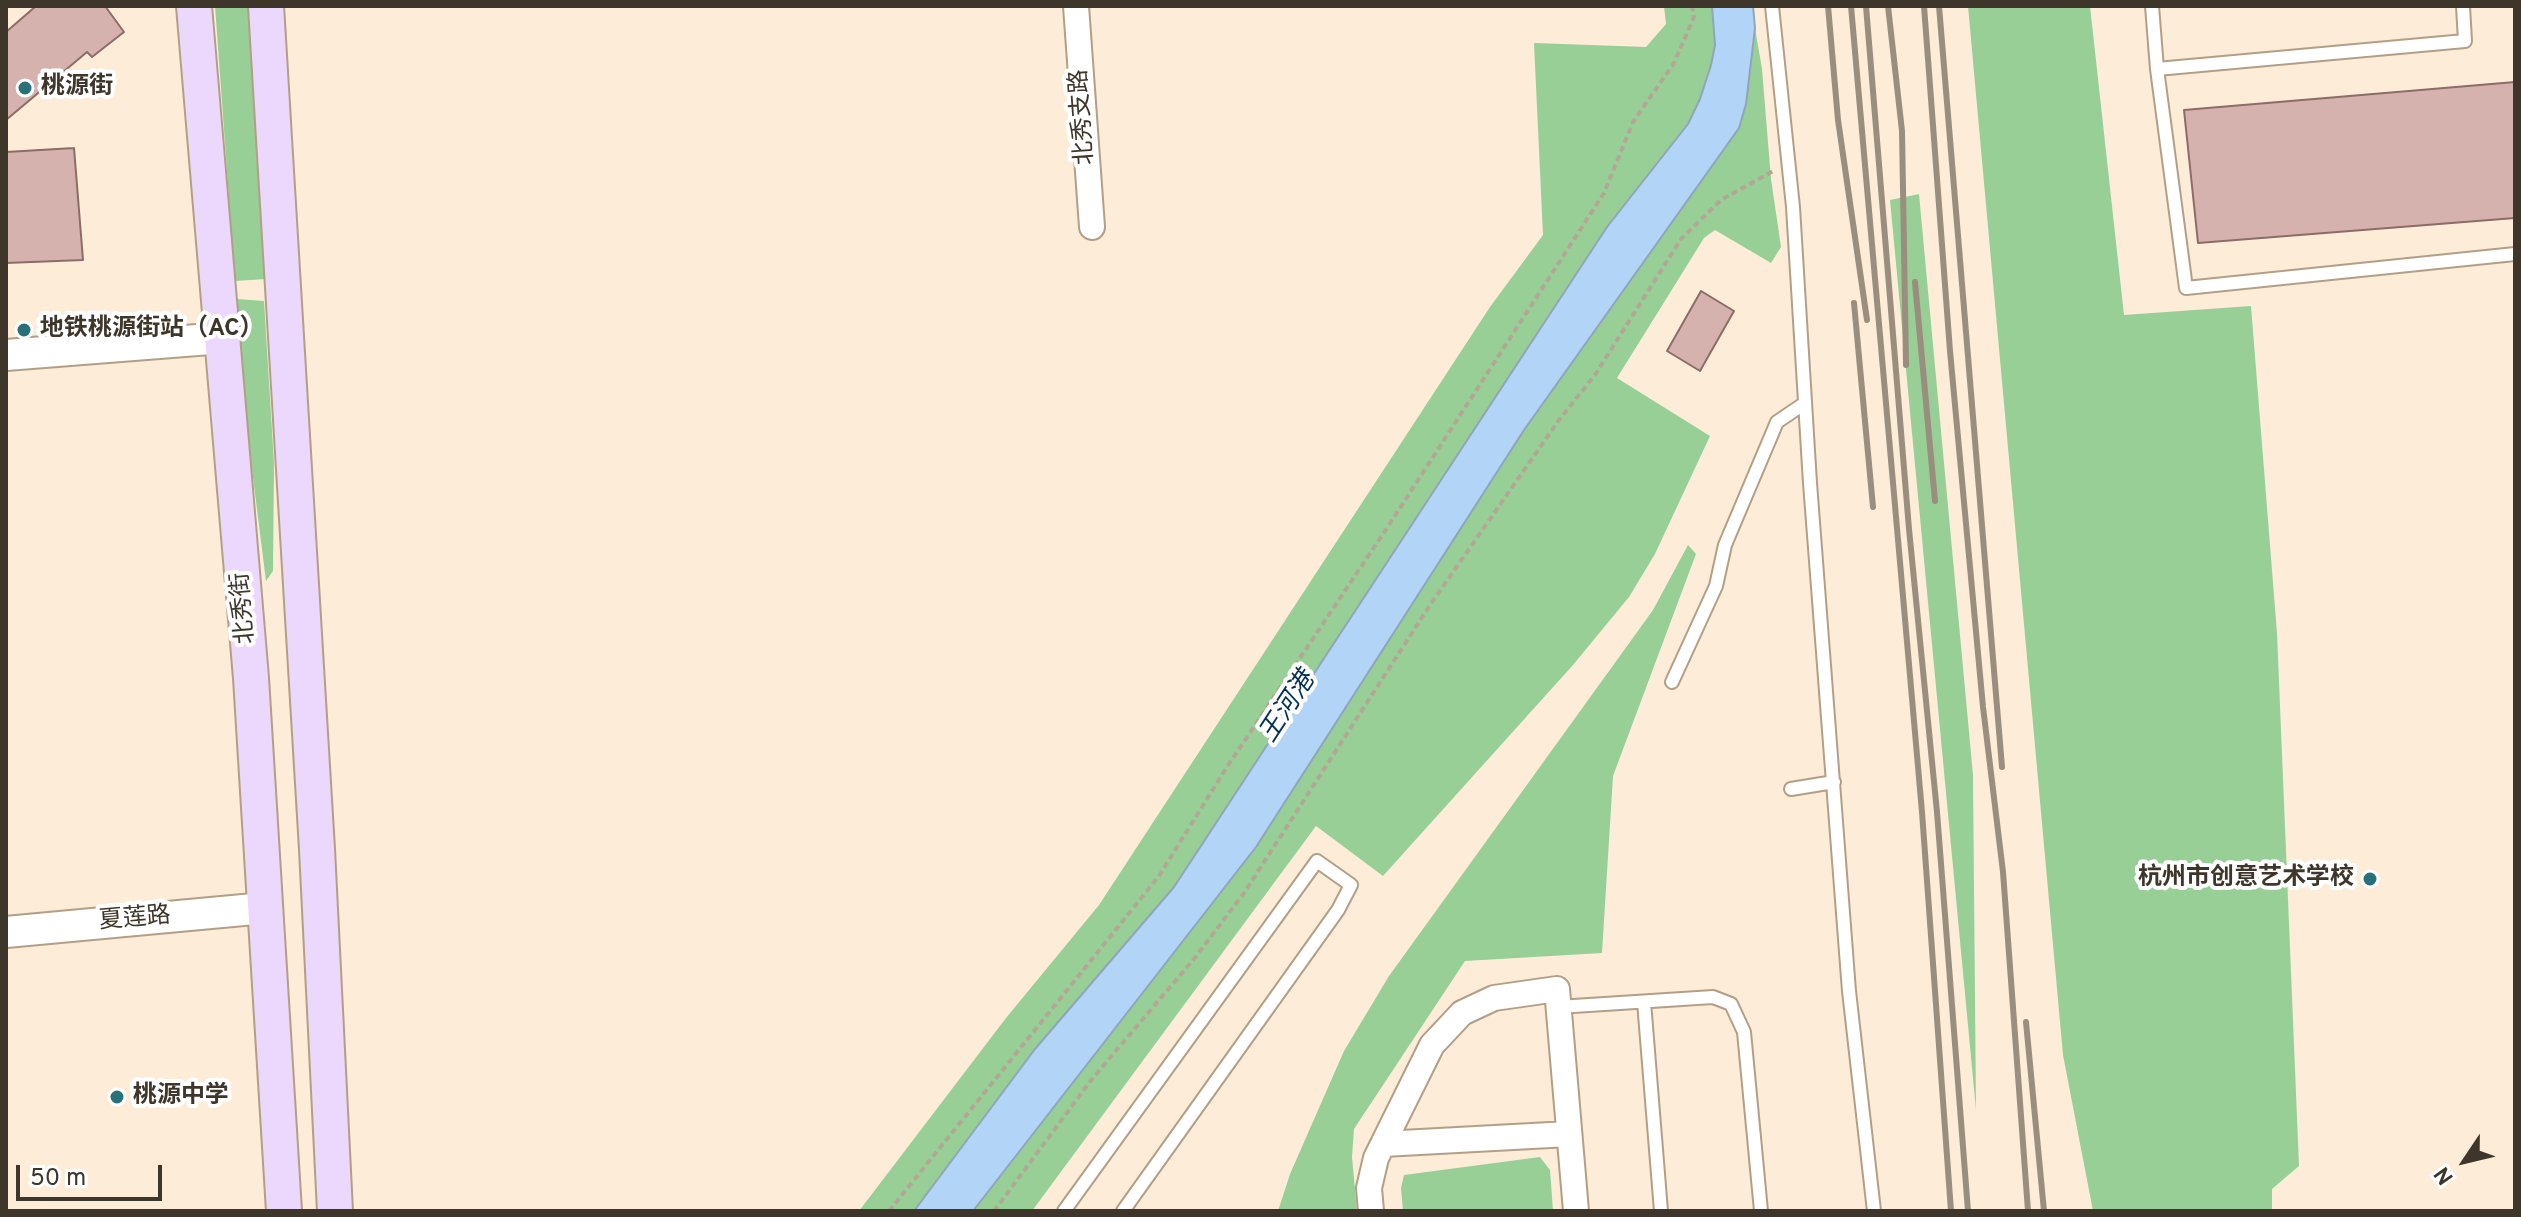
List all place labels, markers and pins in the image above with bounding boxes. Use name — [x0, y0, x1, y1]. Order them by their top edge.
place label: 桃源街 — [41, 74, 113, 102]
marker: 桃源街 — [16, 79, 34, 97]
place label: 地铁桃源街站（A·C） — [40, 316, 264, 344]
marker: 地铁桃源街站（A·C） — [15, 321, 33, 339]
place label: 杭州市创意艺术学校 — [2138, 865, 2354, 893]
marker: 杭州市创意艺术学校 — [2361, 870, 2379, 888]
place label: 桃源中学 — [133, 1083, 229, 1111]
marker: 桃源中学 — [108, 1088, 126, 1106]

